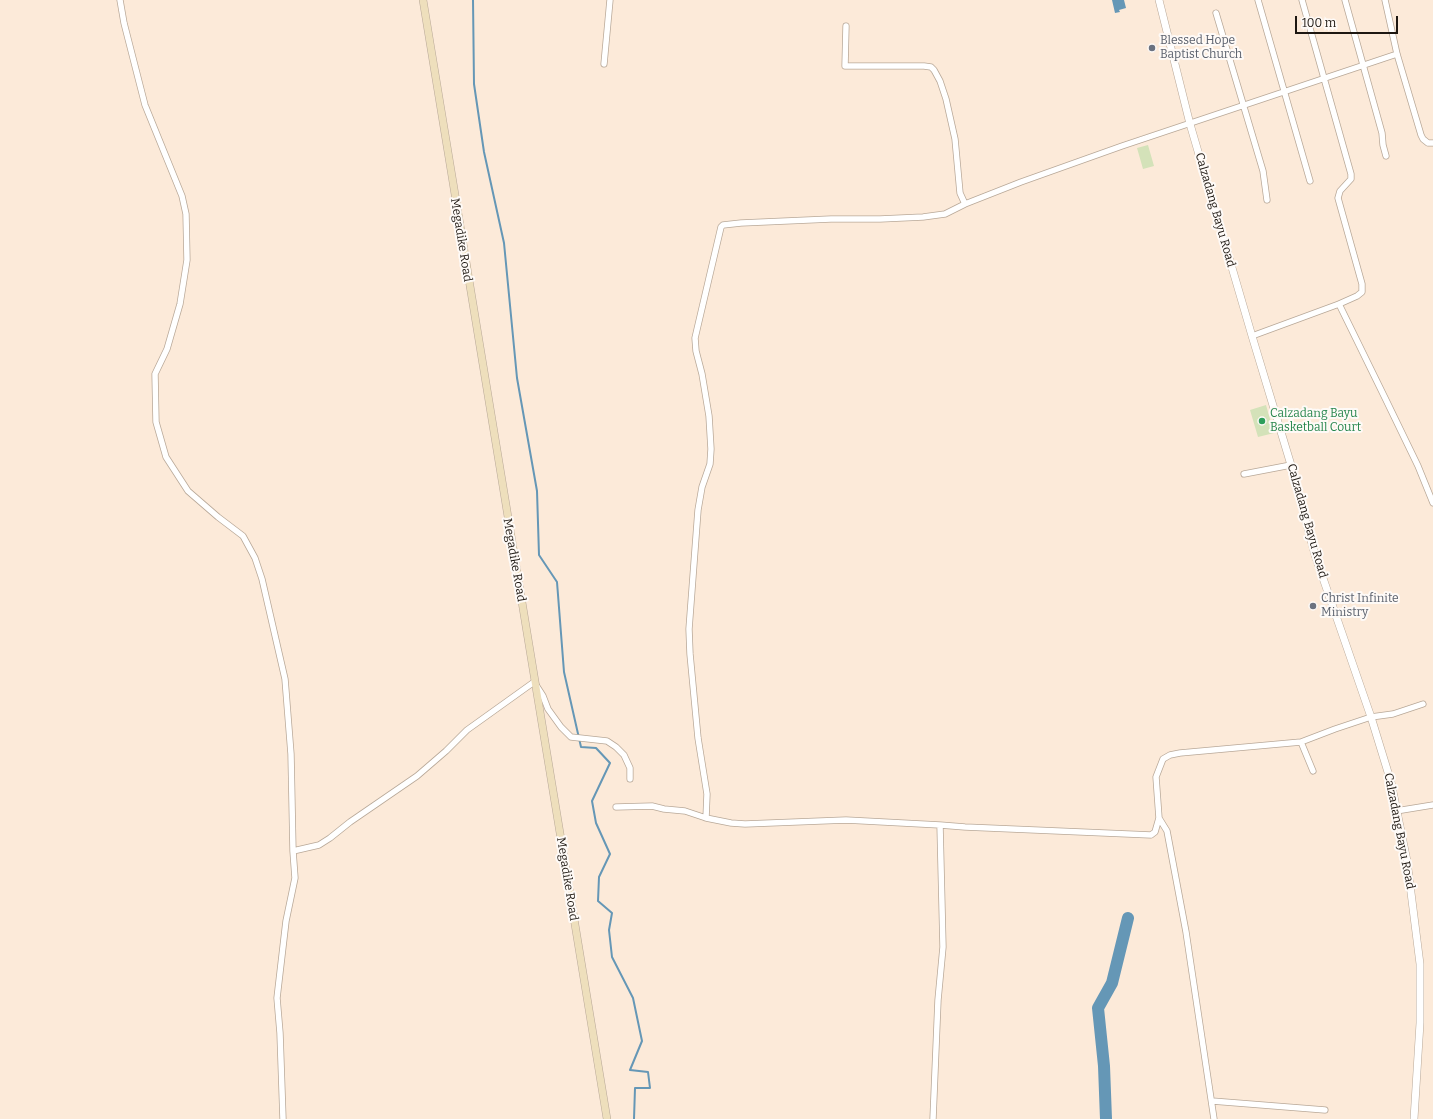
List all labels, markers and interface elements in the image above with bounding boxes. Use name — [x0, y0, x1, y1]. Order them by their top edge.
scale bar — [1297, 8, 1400, 34]
text: 100 m — [1302, 16, 1336, 30]
place label: Blessed Hope Baptist Church — [1160, 34, 1242, 62]
marker: Blessed Hope Baptist Church — [1147, 43, 1157, 53]
street label: Calzadang Bayu Road — [1192, 151, 1238, 269]
street label: Megadike Road — [447, 197, 475, 283]
place label: Calzadang Bayu Basketball Court — [1270, 407, 1361, 435]
marker: Calzadang Bayu Basketball Court — [1257, 416, 1267, 426]
street label: Calzadang Bayu Road — [1284, 462, 1330, 580]
street label: Megadike Road — [500, 517, 528, 603]
place label: Christ Infinite Ministry — [1321, 592, 1399, 620]
marker: Christ Infinite Ministry — [1308, 601, 1318, 611]
street label: Calzadang Bayu Road — [1381, 772, 1417, 890]
street label: Megadike Road — [553, 836, 581, 922]

